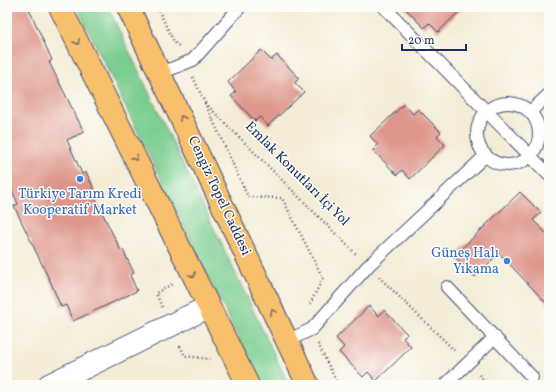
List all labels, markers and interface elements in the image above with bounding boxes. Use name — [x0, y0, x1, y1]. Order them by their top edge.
scale bar — [402, 26, 466, 52]
text: 20 m — [408, 33, 435, 49]
one-way arrow — [72, 38, 80, 45]
one-way arrow — [179, 115, 187, 122]
street label: Emlak Konutları İçi Yol — [240, 117, 354, 231]
street label: Cengiz Topel Caddesi — [183, 133, 255, 259]
one-way arrow — [130, 154, 138, 162]
marker: Türkiye Tarım Kredi Kooperatif Market — [75, 174, 85, 184]
place label: Türkiye Tarım Kredi Kooperatif Market — [18, 185, 142, 220]
place label: Güneş Halı Yıkama — [431, 244, 499, 279]
marker: Güneş Halı Yıkama — [502, 256, 512, 266]
one-way arrow — [188, 271, 195, 278]
one-way arrow — [270, 309, 278, 316]

